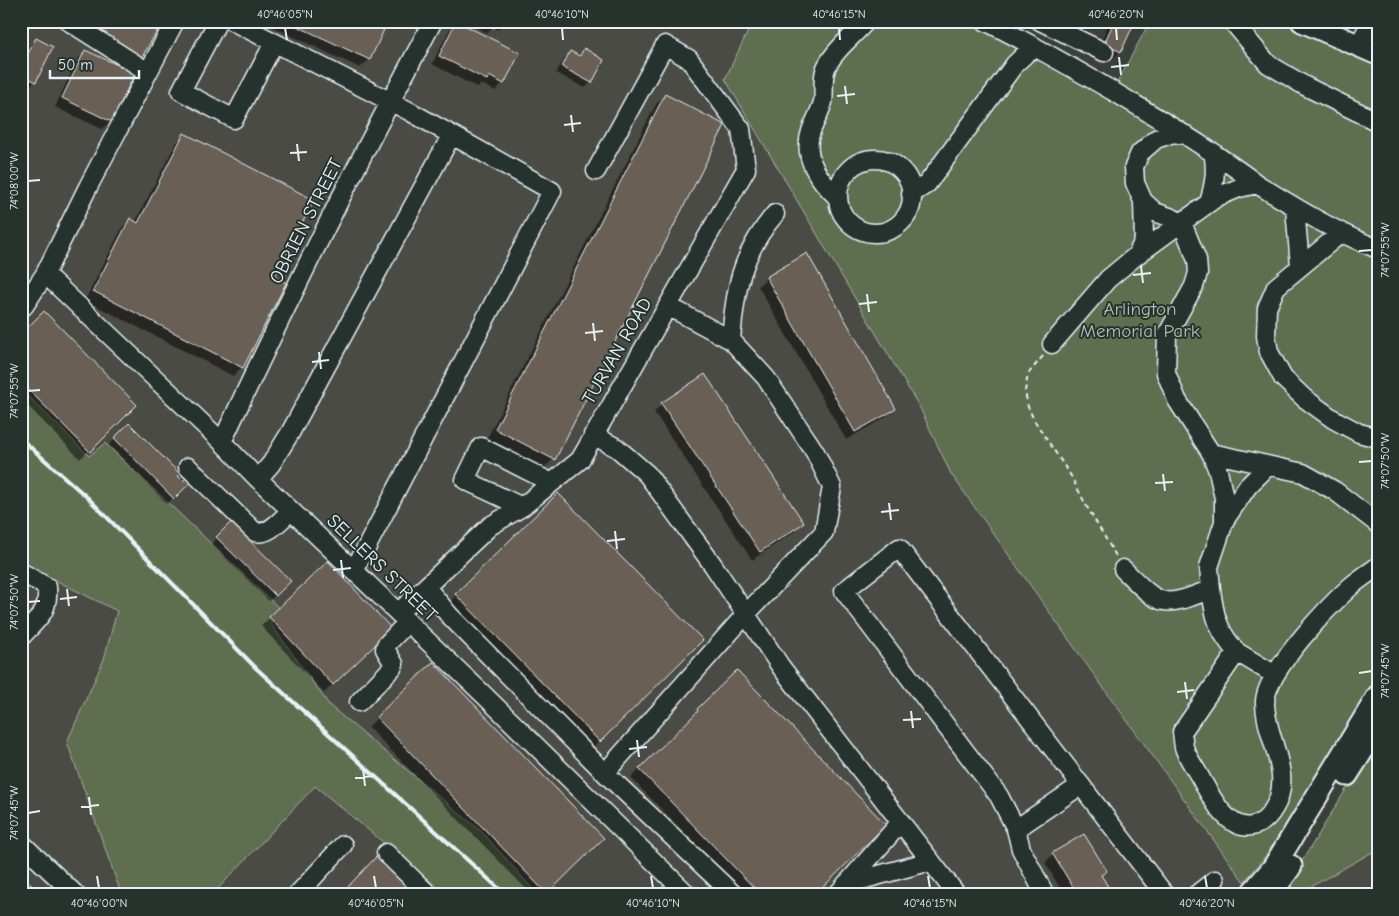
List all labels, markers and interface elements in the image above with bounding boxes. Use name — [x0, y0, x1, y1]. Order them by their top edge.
text: 40°46'05"N — [257, 7, 313, 21]
text: 40°46'10"N — [535, 7, 589, 21]
text: 40°46'15"N — [812, 7, 866, 21]
text: 40°46'20"N — [1088, 7, 1144, 21]
scale bar — [50, 48, 139, 80]
text: 50 m — [58, 56, 93, 74]
text: 74°08'00"W — [7, 152, 21, 210]
street label: OBRIEN STREET — [265, 155, 347, 287]
text: 74°07'55"W — [1378, 222, 1392, 278]
street label: TURVAN ROAD — [578, 294, 656, 408]
park label: Arlington Memorial Park — [1080, 298, 1201, 342]
text: 74°07'55"W — [7, 363, 21, 419]
text: 74°07'50"W — [1378, 432, 1392, 489]
street label: SELLERS STREET — [322, 510, 442, 626]
text: 74°07'50"W — [7, 573, 21, 630]
text: 74°07'45"W — [1378, 643, 1392, 698]
text: 74°07'45"W — [7, 785, 21, 840]
text: 40°46'00"N — [71, 896, 127, 910]
text: 40°46'05"N — [348, 896, 404, 910]
text: 40°46'10"N — [626, 896, 680, 910]
text: 40°46'15"N — [903, 896, 957, 910]
text: 40°46'20"N — [1179, 896, 1235, 910]

